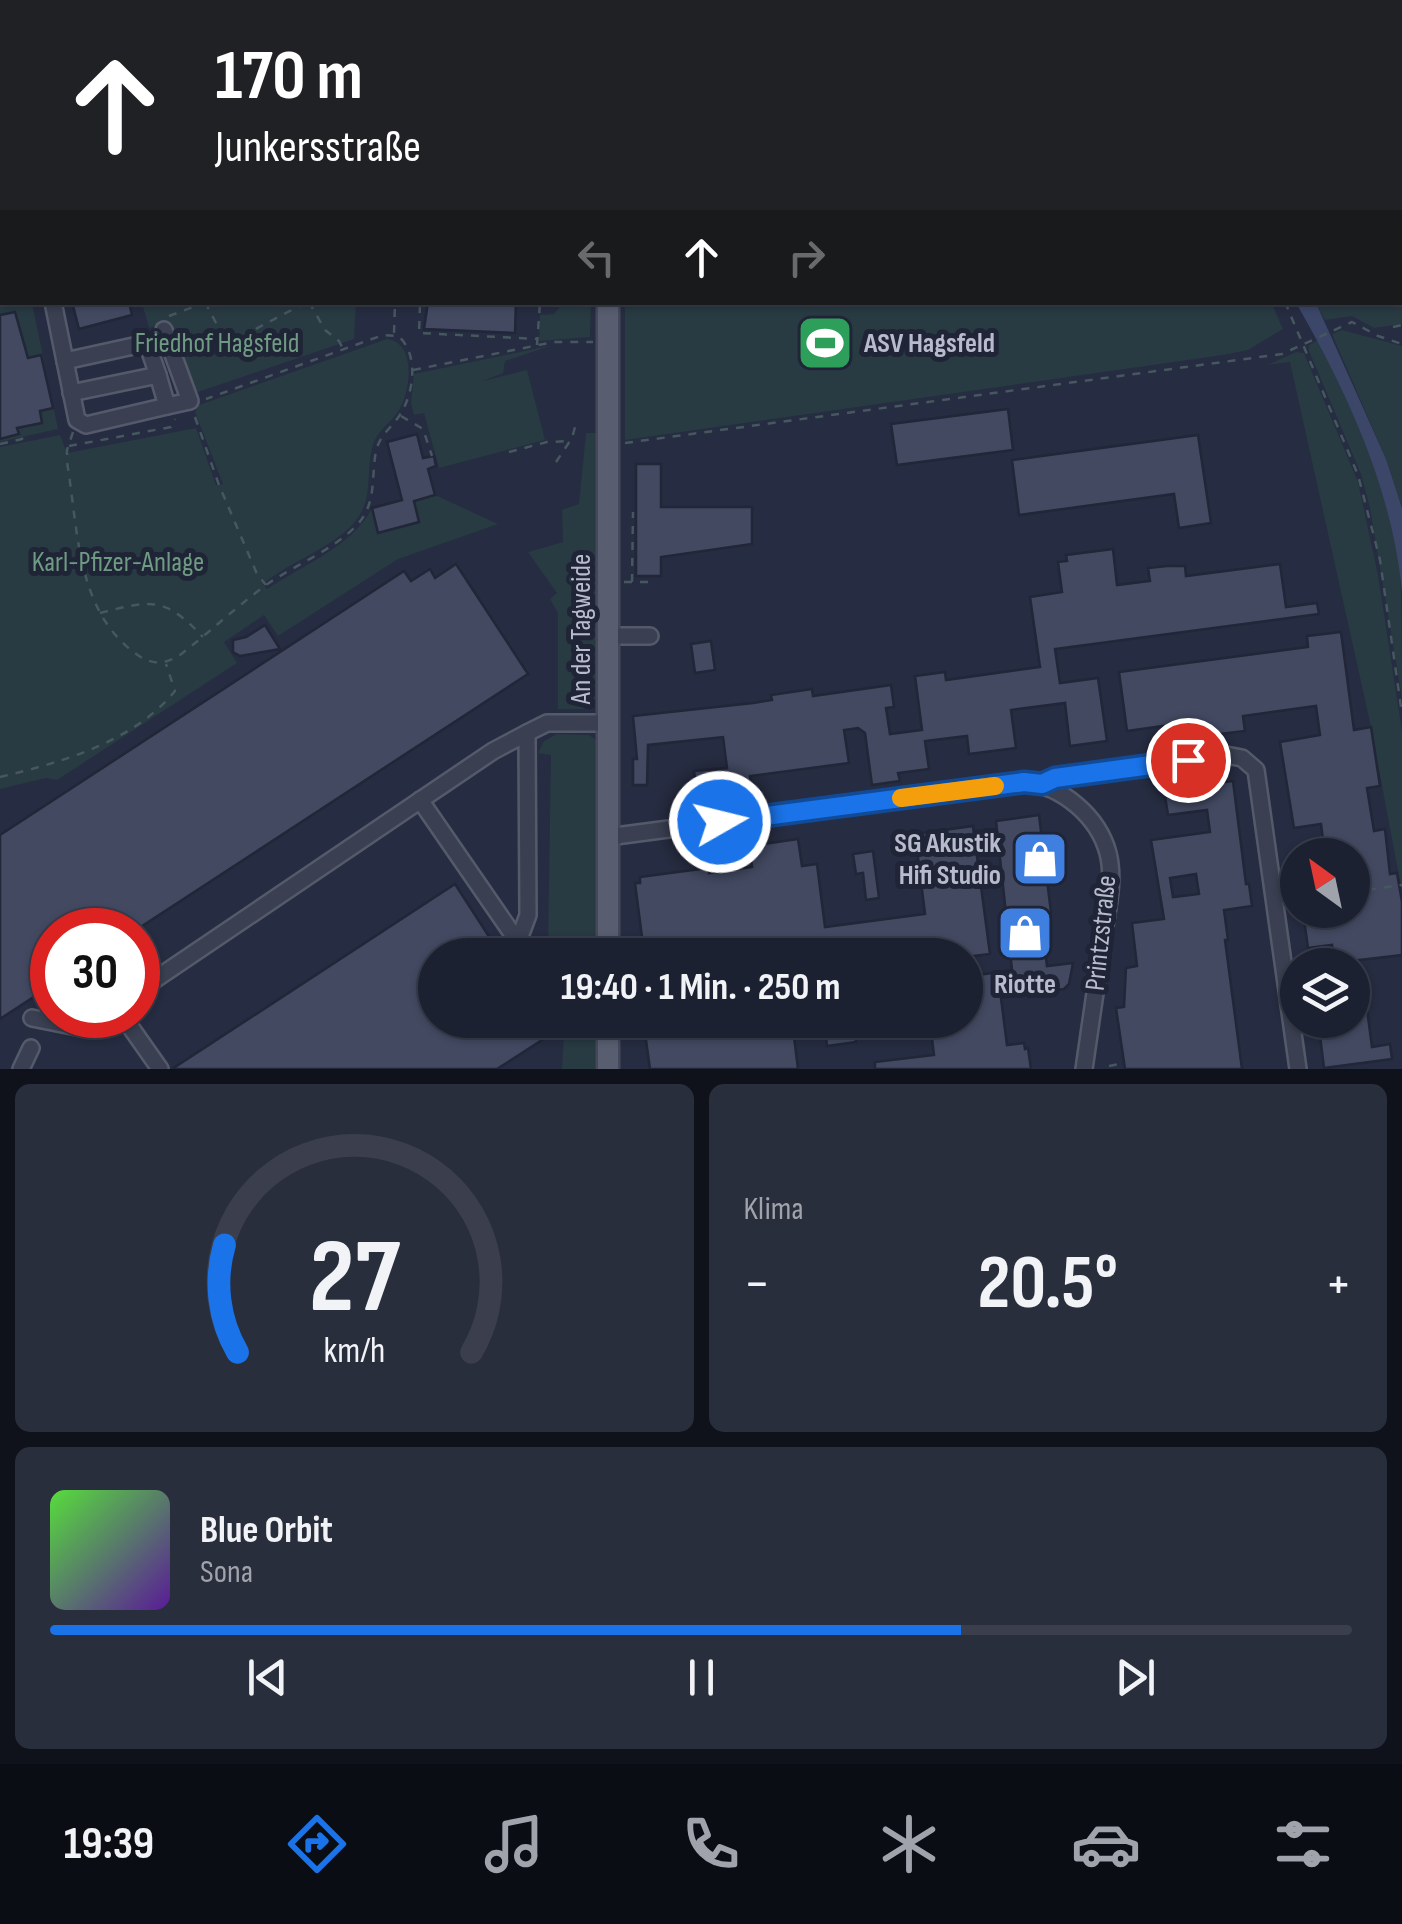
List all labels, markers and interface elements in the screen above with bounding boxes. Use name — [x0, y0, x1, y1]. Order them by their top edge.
text: 170 m — [215, 35, 363, 119]
icon: ahead — [50, 40, 180, 170]
text: Junkersstraße — [215, 120, 421, 175]
icon: left — [569, 230, 624, 285]
icon: ahead — [674, 230, 729, 285]
icon: right — [779, 230, 834, 285]
sports icon: ASV Hagsfeld — [795, 313, 855, 373]
park label: Friedhof Hagsfeld — [135, 327, 299, 360]
place label: ASV Hagsfeld — [863, 327, 995, 360]
park label: Karl-Pfizer-Anlage — [32, 546, 204, 579]
street label: An der Tagweide — [565, 554, 598, 705]
pin — [1146, 718, 1231, 803]
icon: arrive — [1161, 733, 1216, 788]
position arrow — [668, 770, 772, 874]
place label: SG Akustik Hifi Studio — [894, 827, 1001, 892]
shop icon: SG Akustik Hifi Studio — [1010, 829, 1070, 889]
north arrow — [1280, 838, 1370, 928]
map controls — [1280, 838, 1370, 1038]
street label: Printzstraße — [1079, 874, 1123, 992]
shop icon: Riotte — [995, 903, 1055, 963]
speed limit sign: 30 — [30, 908, 160, 1038]
button: layers — [1280, 948, 1370, 1038]
text: 19:40 · 1 Min. · 250 m — [561, 965, 840, 1010]
place label: Riotte — [994, 968, 1056, 1001]
text: Klima — [744, 1190, 804, 1229]
text: 27 — [309, 1216, 400, 1341]
text: 20.5° — [978, 1239, 1118, 1330]
text: − — [744, 1251, 770, 1318]
text: + — [1325, 1251, 1352, 1318]
text: km/h — [323, 1330, 385, 1373]
text: Blue Orbit — [200, 1508, 333, 1553]
text: Sona — [200, 1553, 253, 1592]
icon: previous — [240, 1650, 295, 1705]
icon: pause — [674, 1650, 729, 1705]
icon: next — [1108, 1650, 1163, 1705]
icon: directions — [282, 1809, 352, 1879]
icon: music — [479, 1809, 549, 1879]
icon: phone — [676, 1809, 746, 1879]
icon: climate — [874, 1809, 944, 1879]
icon: car — [1071, 1809, 1141, 1879]
icon: filters — [1268, 1809, 1338, 1879]
text: 19:39 — [64, 1817, 154, 1872]

